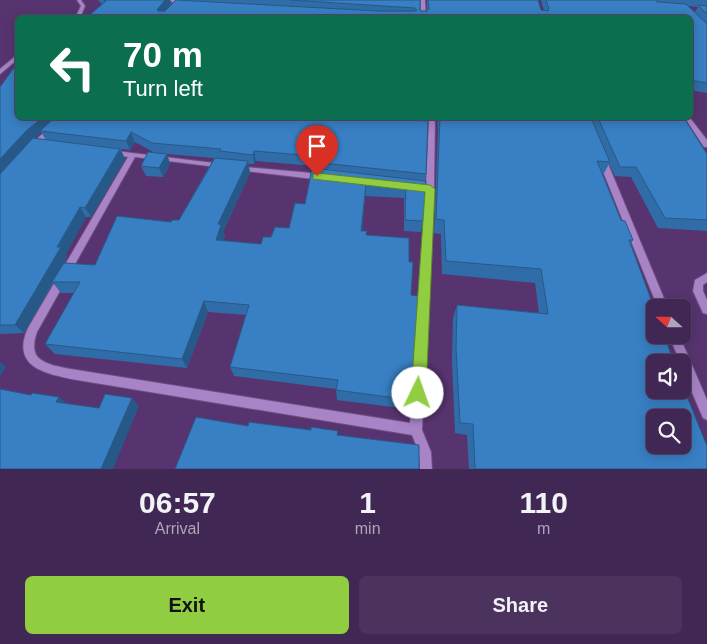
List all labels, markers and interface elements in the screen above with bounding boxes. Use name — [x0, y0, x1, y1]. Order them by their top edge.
icon: left — [40, 35, 105, 100]
text: 70 m — [123, 35, 203, 74]
text: Turn left — [123, 76, 203, 101]
pin — [296, 125, 338, 176]
icon: arrive — [303, 132, 331, 160]
north arrow — [646, 299, 691, 344]
map controls — [646, 299, 691, 454]
button: sound — [646, 354, 691, 399]
position arrow — [391, 366, 443, 418]
button: search — [646, 409, 691, 454]
text: 06:57 — [139, 486, 216, 519]
text: 1 — [359, 486, 376, 519]
text: 110 — [520, 486, 568, 519]
text: Arrival — [155, 520, 200, 537]
text: min — [355, 520, 381, 537]
text: m — [537, 520, 550, 537]
button: Exit — [25, 576, 349, 634]
button: Share — [359, 576, 682, 634]

